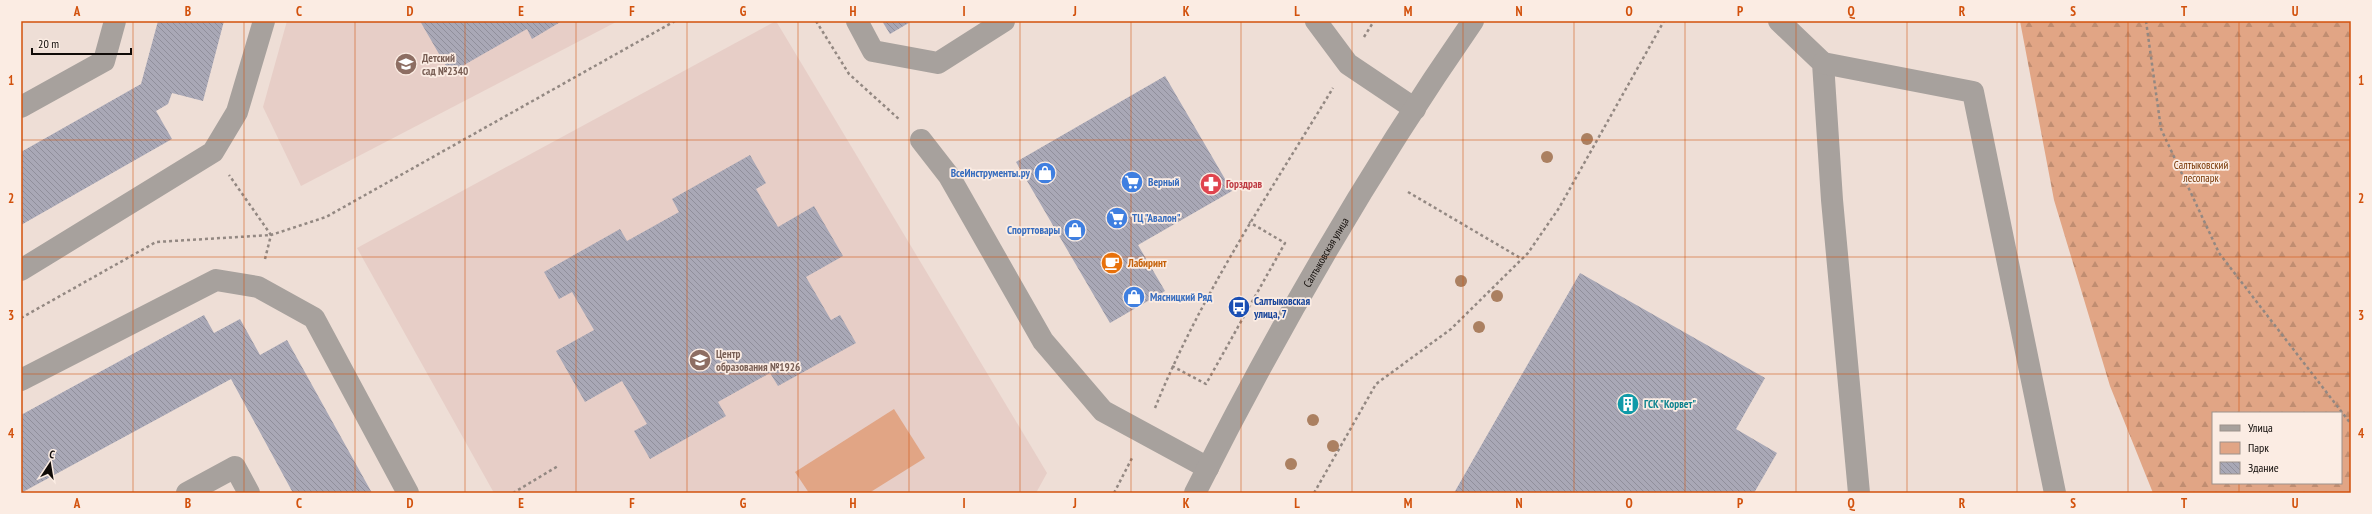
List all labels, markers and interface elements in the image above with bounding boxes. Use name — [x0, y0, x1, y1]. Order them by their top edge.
text: A — [73, 3, 81, 20]
text: B — [185, 3, 191, 20]
text: C — [296, 3, 302, 20]
text: D — [407, 3, 414, 20]
text: E — [518, 3, 524, 20]
text: F — [629, 3, 635, 20]
text: G — [740, 3, 747, 20]
text: H — [850, 3, 857, 20]
text: I — [962, 3, 966, 20]
text: J — [1072, 3, 1077, 20]
text: K — [1183, 3, 1190, 20]
text: L — [1294, 3, 1300, 20]
text: M — [1404, 3, 1413, 20]
text: N — [1515, 3, 1523, 20]
text: O — [1625, 3, 1633, 20]
text: P — [1737, 3, 1743, 20]
text: Q — [1847, 3, 1855, 20]
text: R — [1959, 3, 1966, 20]
text: S — [2070, 3, 2076, 20]
text: T — [2181, 3, 2188, 20]
text: U — [2292, 3, 2299, 20]
scale bar — [32, 30, 131, 56]
text: 20 m — [38, 36, 59, 51]
school or university icon: Детский сад №2340 — [393, 51, 419, 77]
place label: Детский сад №2340 — [422, 51, 468, 78]
text: 1 — [8, 72, 14, 89]
text: 1 — [2358, 72, 2364, 89]
park label: Салтыковский лесопарк — [2174, 158, 2228, 185]
shop icon: ВсеИнструменты.ру — [1032, 160, 1058, 186]
place label: ВсеИнструменты.ру — [951, 166, 1031, 180]
supermarket icon: Верный — [1119, 169, 1145, 195]
pharmacy icon: Горздрав — [1198, 171, 1224, 197]
place label: Верный — [1148, 175, 1179, 189]
place label: Горздрав — [1226, 177, 1262, 191]
text: 2 — [8, 190, 14, 207]
text: 2 — [2358, 190, 2364, 207]
supermarket icon: ТЦ "Авалон" — [1104, 205, 1130, 231]
place label: ТЦ "Авалон" — [1132, 211, 1181, 225]
street label: Салтыковская улица — [1300, 215, 1352, 290]
shop icon: Спорттовары — [1062, 217, 1088, 243]
place label: Спорттовары — [1007, 223, 1060, 237]
cafe icon: Лабиринт — [1099, 250, 1125, 276]
place label: Лабиринт — [1127, 256, 1167, 270]
shop icon: Мясницкий Ряд — [1121, 284, 1147, 310]
place label: Мясницкий Ряд — [1150, 290, 1213, 304]
bus stop icon: Салтыковская улица, 7 — [1226, 294, 1252, 320]
place label: Салтыковская улица, 7 — [1253, 294, 1310, 321]
text: 3 — [8, 307, 14, 324]
text: 3 — [2358, 307, 2364, 324]
school or university icon: Центр образования №1926 — [687, 347, 713, 373]
place label: Центр образования №1926 — [716, 347, 800, 374]
building icon: ГСК "Корвет" — [1615, 391, 1641, 417]
place label: ГСК "Корвет" — [1644, 397, 1696, 411]
legend — [2212, 412, 2342, 484]
text: Улица — [2248, 420, 2273, 435]
text: 4 — [8, 425, 15, 442]
text: 4 — [2358, 425, 2365, 442]
text: Парк — [2248, 440, 2269, 455]
north arrow — [30, 444, 70, 484]
text: С — [48, 447, 56, 462]
text: Здание — [2248, 460, 2279, 475]
text: A — [73, 495, 81, 512]
text: B — [185, 495, 191, 512]
text: C — [296, 495, 302, 512]
text: D — [407, 495, 414, 512]
text: E — [518, 495, 524, 512]
text: F — [629, 495, 635, 512]
text: G — [740, 495, 747, 512]
text: H — [850, 495, 857, 512]
text: I — [962, 495, 966, 512]
text: J — [1072, 495, 1077, 512]
text: K — [1183, 495, 1190, 512]
text: L — [1294, 495, 1300, 512]
text: M — [1404, 495, 1413, 512]
text: N — [1515, 495, 1523, 512]
text: O — [1625, 495, 1633, 512]
text: P — [1737, 495, 1743, 512]
text: Q — [1847, 495, 1855, 512]
text: R — [1959, 495, 1966, 512]
text: S — [2070, 495, 2076, 512]
text: T — [2181, 495, 2188, 512]
text: U — [2292, 495, 2299, 512]

